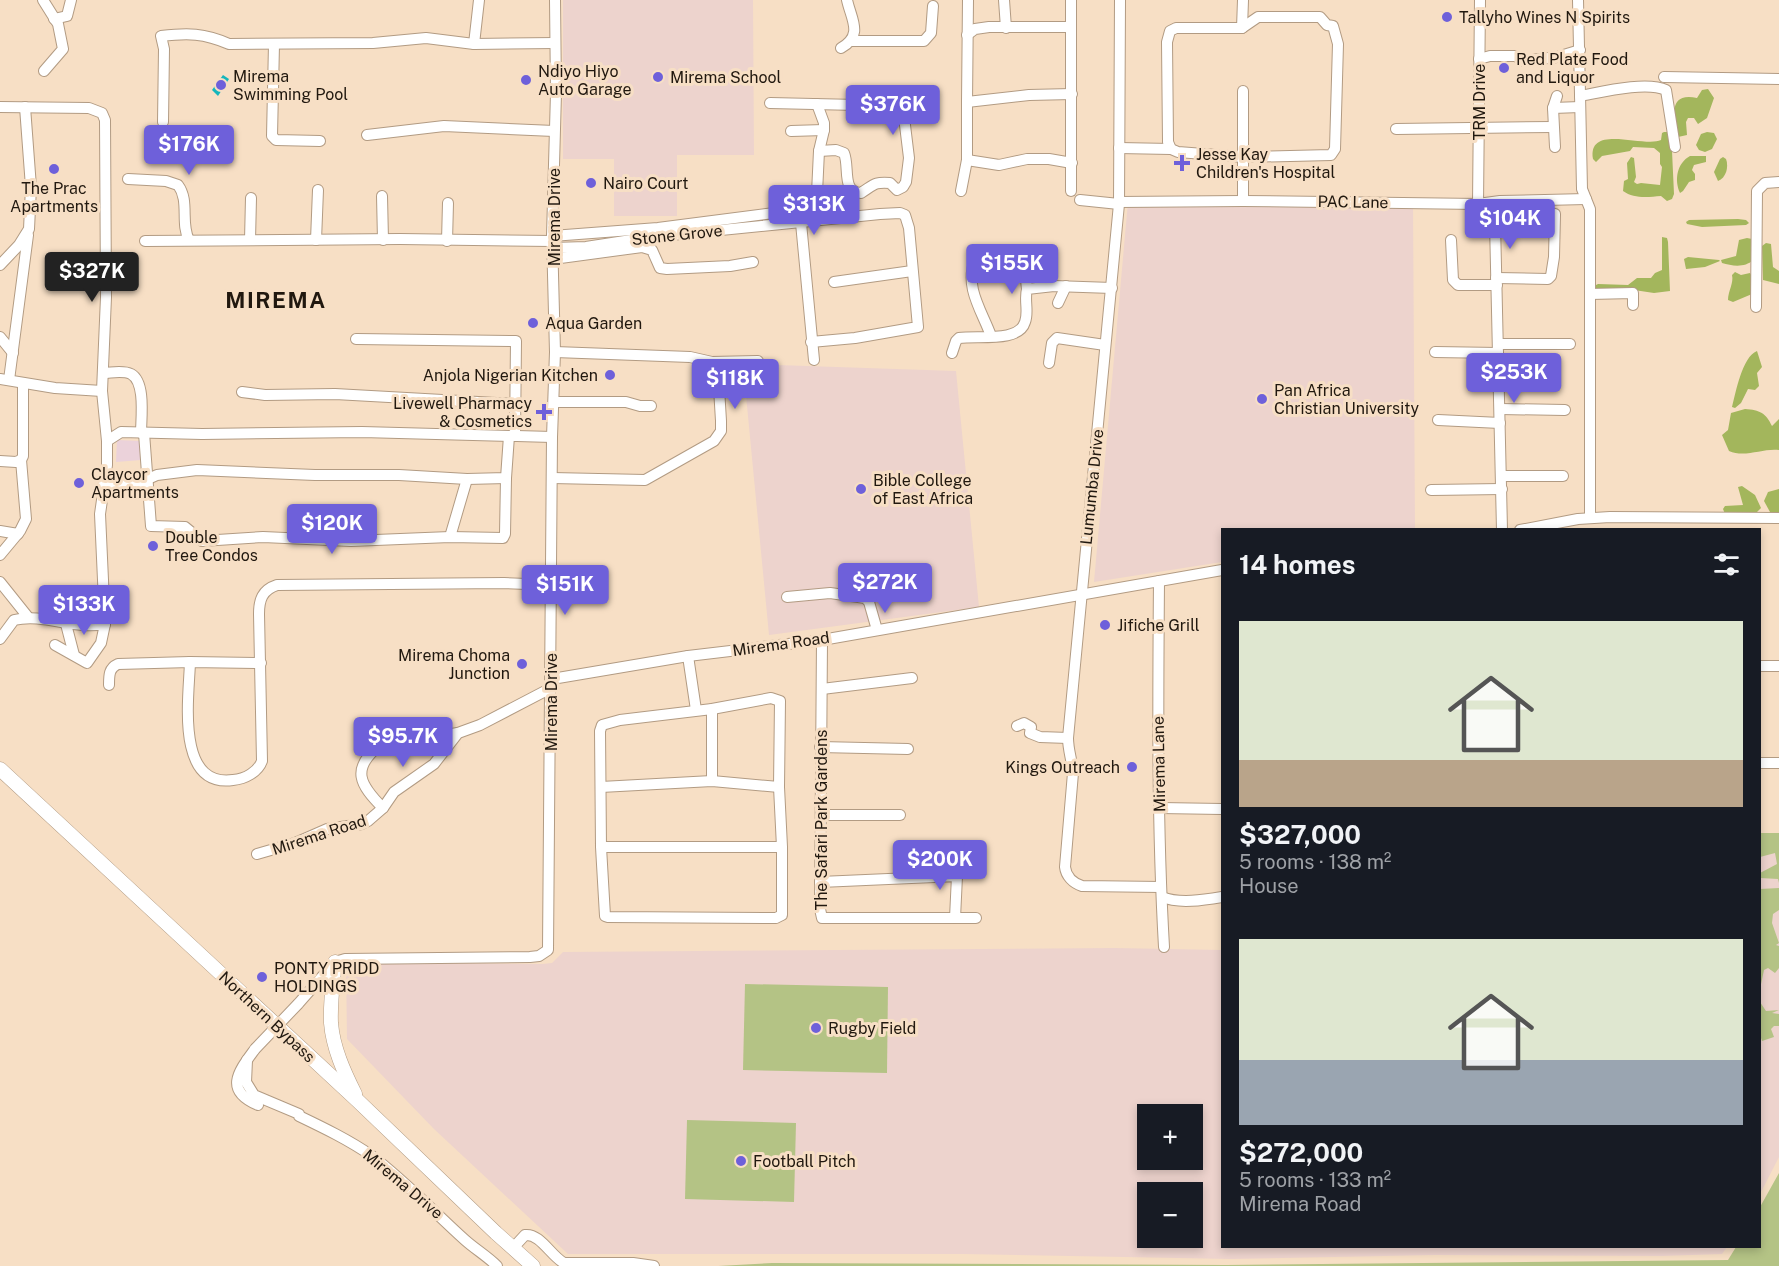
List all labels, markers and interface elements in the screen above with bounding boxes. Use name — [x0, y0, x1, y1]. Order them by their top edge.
place label: Tallyho Wines N Spirits — [1459, 8, 1630, 27]
marker: Tallyho Wines N Spirits — [1440, 10, 1454, 24]
place label: Red Plate Food and Liquor — [1516, 50, 1628, 87]
marker: Red Plate Food and Liquor — [1497, 61, 1511, 75]
place label: Ndiyo Hiyo Auto Garage — [538, 62, 632, 99]
street label: TRM Drive — [1470, 64, 1489, 140]
place label: Mirema Swimming Pool — [233, 67, 348, 104]
place label: Mirema School — [670, 68, 782, 87]
marker: Mirema School — [651, 70, 665, 84]
marker: Ndiyo Hiyo Auto Garage — [519, 73, 533, 87]
marker: Mirema Swimming Pool — [214, 78, 228, 92]
pin: $376K — [851, 85, 935, 136]
text: $376K — [860, 92, 926, 116]
pin: $176K — [147, 125, 231, 176]
text: $176K — [158, 132, 220, 156]
place label: Jesse Kay Children's Hospital — [1196, 145, 1335, 182]
marker: Jesse Kay Children's Hospital — [1173, 154, 1191, 172]
marker: The Prac Apartments — [47, 162, 61, 176]
street label: Mirema Drive — [545, 168, 564, 266]
place label: Nairo Court — [603, 174, 689, 193]
marker: Nairo Court — [584, 176, 598, 190]
place label: The Prac Apartments — [10, 179, 98, 216]
pin: $313K — [772, 185, 856, 236]
text: $313K — [782, 192, 846, 216]
street label: PAC Lane — [1317, 192, 1389, 212]
pin: $104K — [1468, 199, 1552, 250]
text: $104K — [1479, 206, 1541, 230]
street label: Stone Grove — [631, 221, 723, 249]
pin: $155K — [970, 244, 1054, 295]
text: $155K — [980, 251, 1044, 275]
pin: $327K — [50, 252, 134, 303]
text: $327K — [59, 259, 125, 283]
district label: MIREMA — [225, 287, 327, 313]
place label: Aqua Garden — [545, 314, 642, 333]
marker: Aqua Garden — [526, 316, 540, 330]
pin: $253K — [1472, 353, 1556, 404]
pin: $118K — [693, 359, 777, 410]
text: $253K — [1480, 360, 1548, 384]
place label: Anjola Nigerian Kitchen — [423, 366, 598, 385]
text: $118K — [706, 366, 764, 390]
marker: Anjola Nigerian Kitchen — [603, 368, 617, 382]
place label: Pan Africa Christian University — [1274, 381, 1419, 418]
marker: Pan Africa Christian University — [1255, 392, 1269, 406]
place label: Livewell Pharmacy & Cosmetics — [393, 394, 532, 431]
marker: Livewell Pharmacy & Cosmetics — [537, 405, 551, 419]
street label: Lumumba Drive — [1076, 428, 1108, 546]
place label: Claycor Apartments — [91, 465, 179, 502]
place label: Bible College of East Africa — [873, 471, 973, 508]
marker: Claycor Apartments — [72, 476, 86, 490]
marker: Bible College of East Africa — [854, 482, 868, 496]
pin: $120K — [290, 504, 374, 555]
text: $120K — [301, 511, 363, 535]
place label: Double Tree Condos — [165, 528, 258, 565]
marker: Double Tree Condos — [146, 539, 160, 553]
icon: filters — [1710, 548, 1743, 581]
text: 14 homes — [1239, 549, 1355, 580]
pin: $272K — [843, 563, 927, 614]
pin: $151K — [523, 565, 607, 616]
text: $272K — [852, 570, 918, 594]
text: $151K — [536, 572, 594, 596]
pin: $133K — [42, 585, 126, 636]
text: $133K — [52, 592, 116, 616]
place label: Jifiche Grill — [1117, 616, 1200, 635]
marker: Jifiche Grill — [1098, 618, 1112, 632]
street label: Mirema Road — [731, 628, 831, 660]
place label: Mirema Choma Junction — [398, 646, 510, 683]
street label: Mirema Drive — [542, 653, 561, 751]
marker: Mirema Choma Junction — [515, 657, 529, 671]
icon: home — [1437, 660, 1545, 768]
street label: Mirema Lane — [1149, 716, 1169, 812]
pin: $95.7K — [354, 717, 452, 768]
text: $95.7K — [368, 724, 438, 748]
street label: The Safari Park Gardens — [812, 730, 831, 910]
place label: Kings Outreach — [1005, 758, 1120, 777]
marker: Kings Outreach — [1125, 760, 1139, 774]
street label: Mirema Road — [270, 811, 368, 859]
text: $327,000 — [1239, 819, 1361, 850]
pin: $200K — [898, 840, 982, 891]
text: $200K — [907, 847, 973, 871]
text: 5 rooms · 138 m² — [1239, 850, 1391, 874]
text: House — [1239, 874, 1299, 898]
place label: PONTY PRIDD HOLDINGS — [274, 959, 379, 996]
street label: Northern Bypass — [215, 968, 319, 1066]
marker: PONTY PRIDD HOLDINGS — [255, 970, 269, 984]
icon: home — [1437, 978, 1545, 1086]
place label: Rugby Field — [828, 1019, 916, 1038]
marker: Rugby Field — [809, 1021, 823, 1035]
map controls — [1137, 1104, 1203, 1248]
button: + — [1137, 1104, 1203, 1170]
text: $272,000 — [1239, 1137, 1363, 1168]
street label: Mirema Drive — [359, 1145, 447, 1223]
place label: Football Pitch — [753, 1152, 856, 1171]
marker: Football Pitch — [734, 1154, 748, 1168]
text: 5 rooms · 133 m² — [1239, 1168, 1391, 1192]
button: − — [1137, 1182, 1203, 1248]
text: Mirema Road — [1239, 1192, 1361, 1216]

